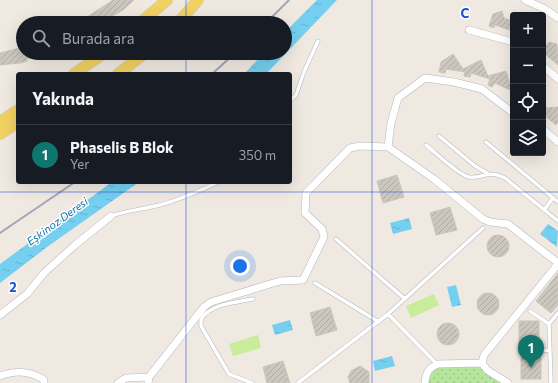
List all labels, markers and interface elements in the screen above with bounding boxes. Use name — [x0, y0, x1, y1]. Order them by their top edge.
text: C — [461, 5, 470, 21]
map controls — [510, 12, 546, 156]
button: + — [510, 12, 546, 48]
search box — [16, 16, 292, 60]
icon: search — [30, 27, 52, 49]
text: Burada ara — [62, 29, 135, 47]
button: − — [510, 48, 546, 84]
button: locate — [510, 84, 546, 120]
text: Yakında — [32, 88, 94, 109]
button: layers — [510, 120, 546, 156]
text: Phaselis B Blok — [70, 138, 174, 156]
text: 1 — [42, 147, 48, 163]
text: 350 m — [239, 147, 276, 163]
text: Yer — [70, 156, 89, 172]
water label: Eşkinoz Deresi — [24, 194, 91, 248]
your location — [230, 256, 250, 276]
text: 2 — [9, 279, 17, 295]
pin: 1 — [518, 335, 544, 368]

